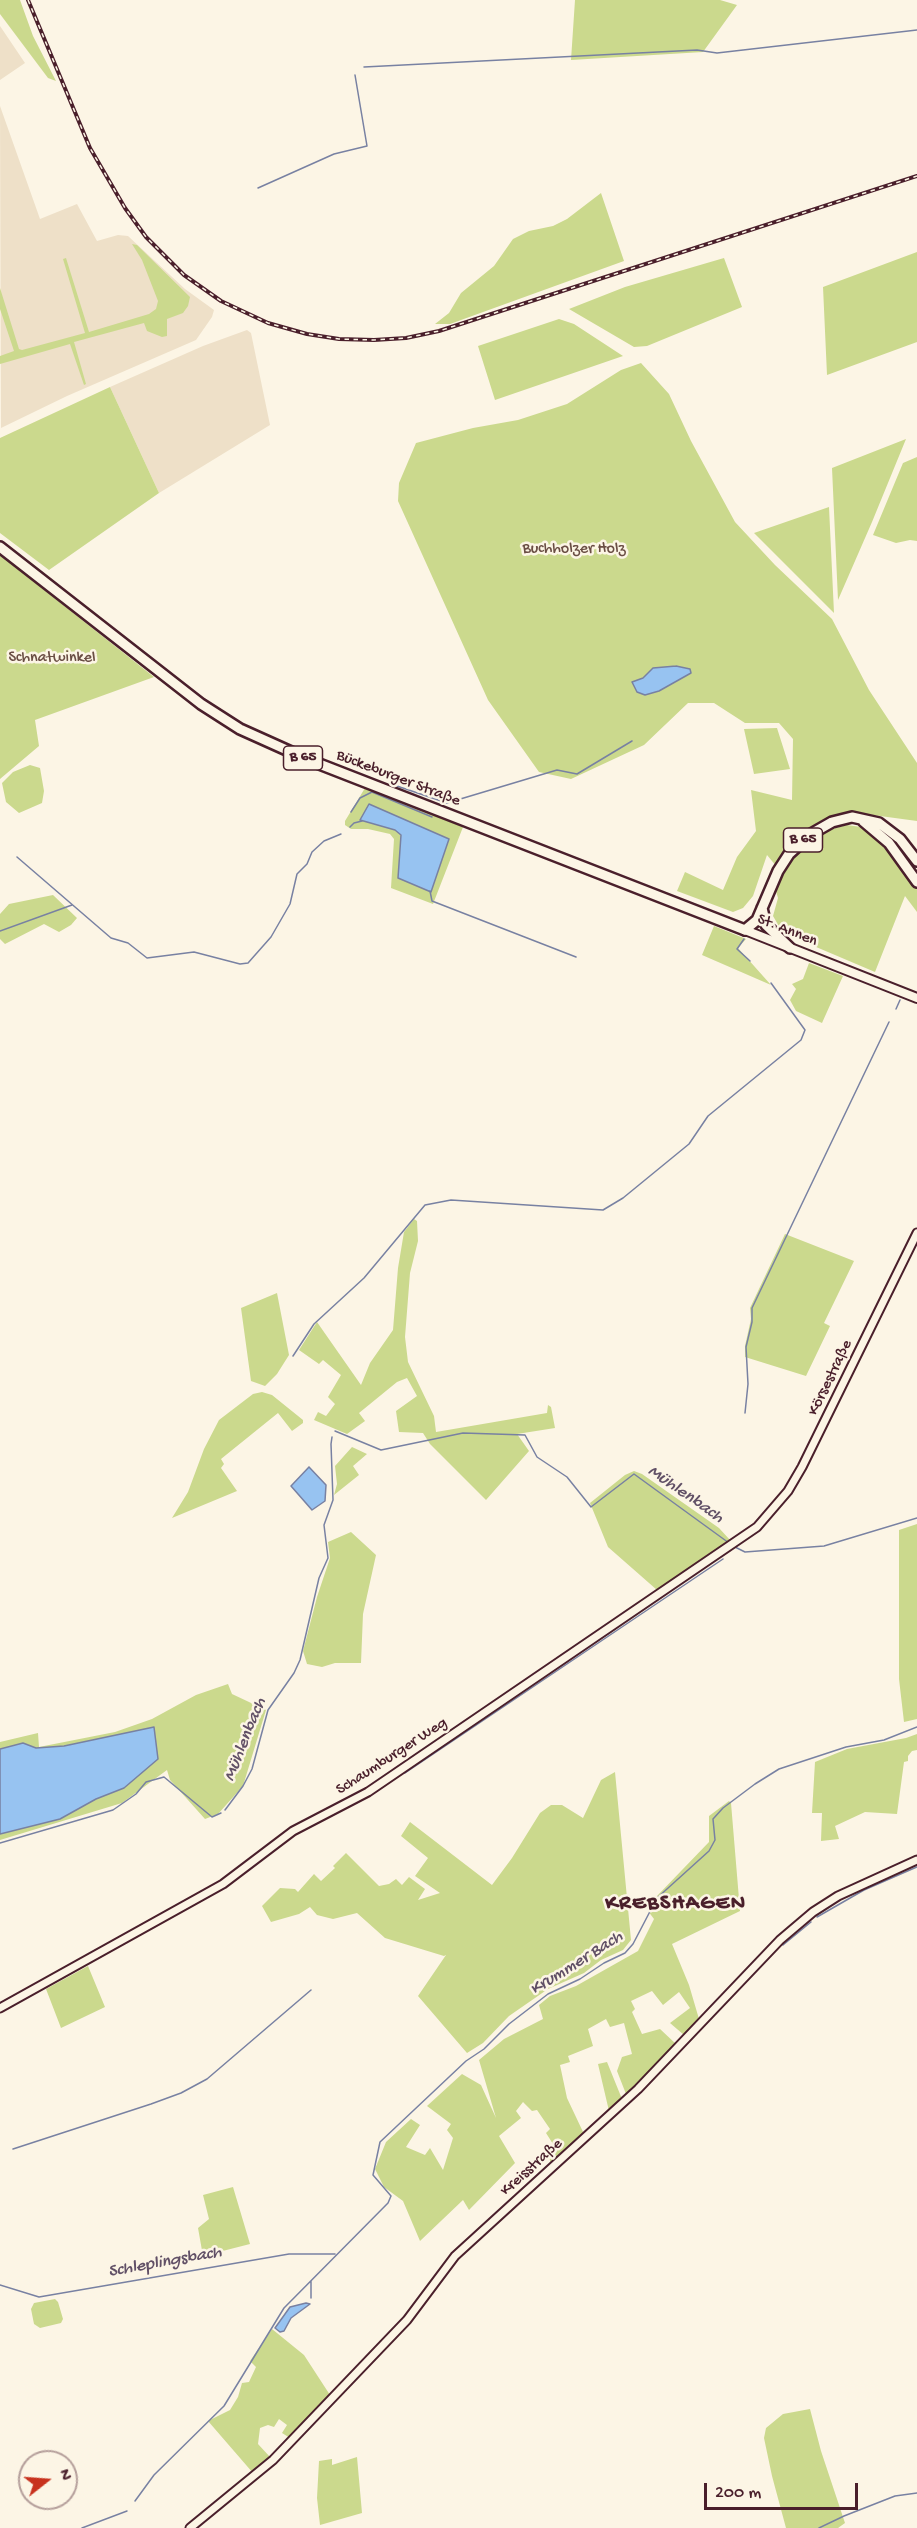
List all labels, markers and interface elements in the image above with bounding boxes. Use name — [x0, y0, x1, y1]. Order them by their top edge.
park label: Buchholzer Holz — [523, 540, 625, 560]
park label: Schnatwinkel — [9, 649, 95, 669]
road number: B 65 — [284, 746, 322, 770]
street label: Bückeburger Straße — [333, 746, 463, 812]
road number: B 65 — [784, 828, 822, 852]
street label: St. Annen — [754, 910, 820, 952]
street label: Körsestraße — [804, 1337, 858, 1419]
water label: Mühlenbach — [643, 1461, 727, 1529]
water label: Mühlenbach — [220, 1695, 272, 1785]
street label: Schaumburger Weg — [333, 1714, 451, 1800]
district label: KREBSHAGEN — [605, 1892, 747, 1918]
water label: Krummer Bach — [527, 1927, 627, 2001]
street label: Kreisstraße — [497, 2135, 567, 2201]
water label: Schleplingsbach — [107, 2242, 223, 2284]
north arrow — [18, 2450, 78, 2510]
text: N — [53, 2467, 74, 2483]
scale bar — [707, 2471, 862, 2509]
text: 200 m — [715, 2483, 761, 2504]

